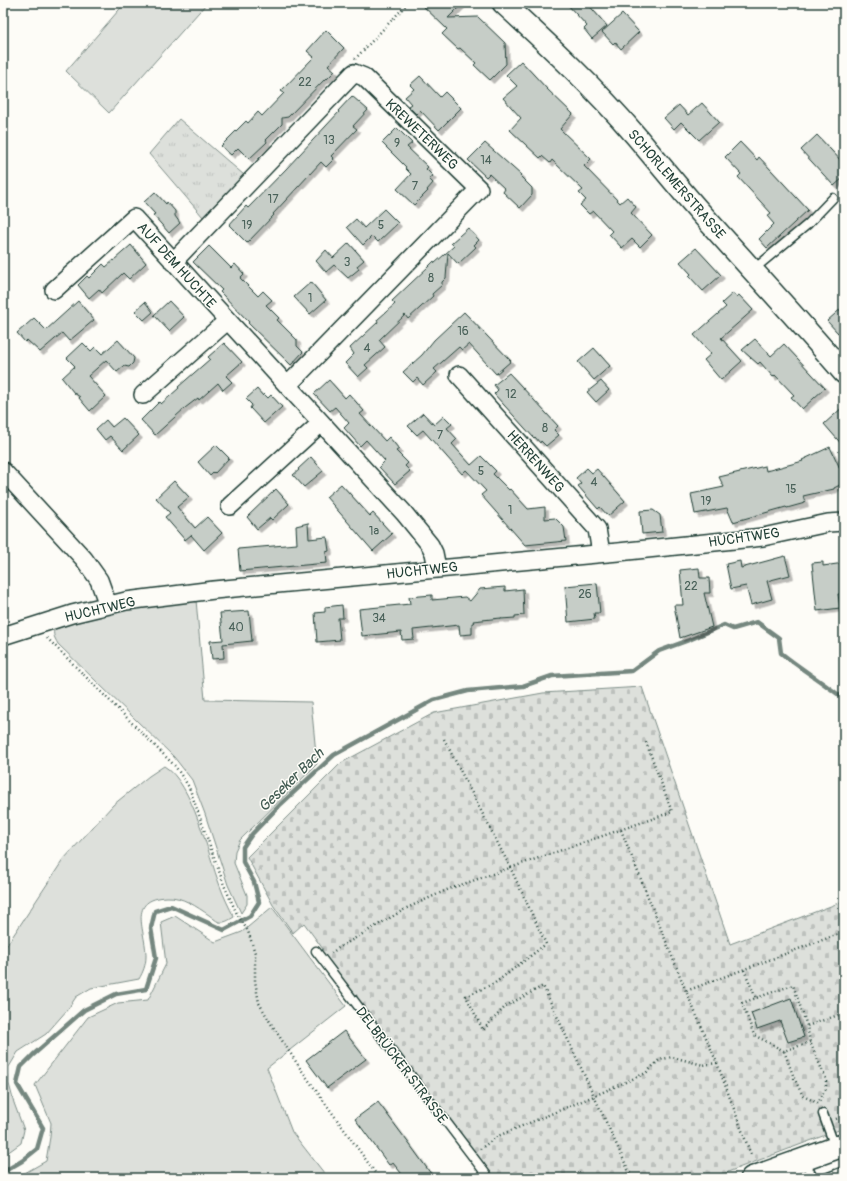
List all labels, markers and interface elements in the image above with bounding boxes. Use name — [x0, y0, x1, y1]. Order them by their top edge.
house number: 22 — [298, 75, 312, 90]
street label: KREWETERWEG — [382, 95, 462, 173]
street label: SCHORLEMERSTRASSE — [624, 126, 729, 243]
house number: 13 — [323, 133, 335, 148]
house number: 9 — [394, 136, 400, 151]
house number: 14 — [480, 153, 492, 168]
house number: 7 — [412, 179, 419, 194]
house number: 17 — [267, 192, 279, 207]
house number: 19 — [242, 218, 252, 233]
house number: 5 — [378, 218, 384, 233]
street label: AUF DEM HUCHTE — [134, 219, 220, 312]
house number: 3 — [344, 255, 351, 270]
house number: 8 — [428, 271, 434, 286]
house number: 1 — [308, 291, 312, 306]
house number: 16 — [457, 324, 469, 339]
house number: 4 — [364, 341, 371, 356]
house number: 12 — [505, 387, 517, 402]
house number: 8 — [542, 421, 548, 436]
street label: HERRENWEG — [503, 427, 568, 496]
house number: 7 — [437, 428, 444, 443]
house number: 5 — [478, 464, 484, 479]
house number: 4 — [591, 475, 598, 490]
house number: 15 — [785, 482, 797, 497]
house number: 19 — [701, 494, 711, 509]
house number: 1 — [508, 503, 512, 518]
house number: 1a — [369, 524, 380, 539]
street label: HUCHTWEG — [707, 524, 781, 551]
street label: HUCHTWEG — [385, 558, 459, 583]
house number: 22 — [684, 579, 698, 594]
house number: 26 — [578, 587, 592, 602]
street label: HUCHTWEG — [63, 593, 137, 626]
house number: 34 — [372, 611, 386, 626]
house number: 40 — [228, 620, 244, 635]
water label: Geseker Bach — [255, 744, 329, 816]
street label: DELBRÜCKER STRASSE — [352, 1004, 451, 1127]

